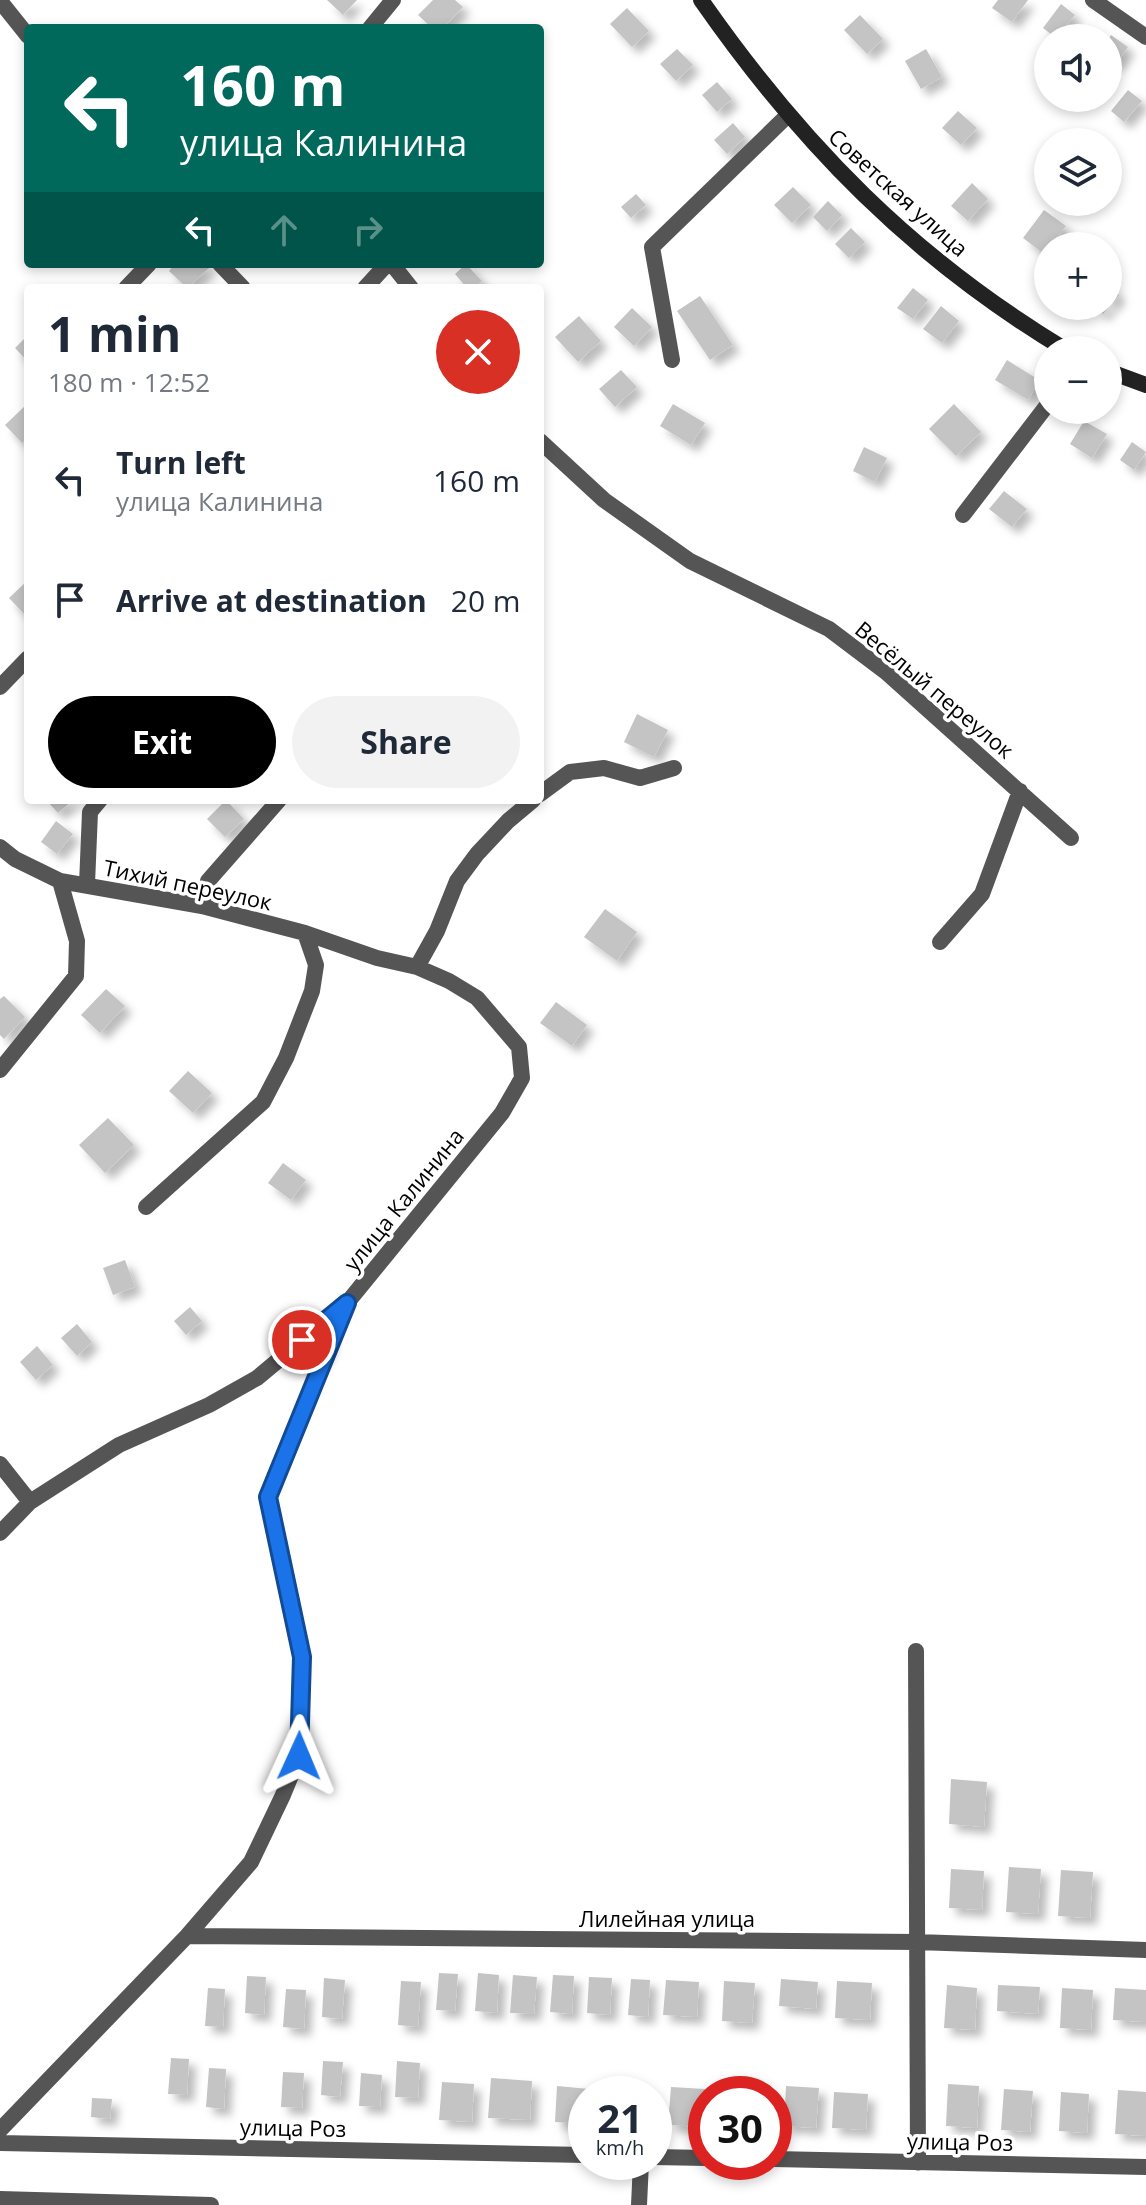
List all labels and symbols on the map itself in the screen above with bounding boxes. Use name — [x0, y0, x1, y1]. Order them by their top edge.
street label: Советская улица — [823, 121, 975, 263]
street label: Весёлый переулок — [849, 614, 1021, 765]
street label: Тихий переулок — [101, 852, 276, 917]
street label: улица Калинина — [336, 1121, 470, 1277]
pin — [268, 1306, 336, 1374]
position arrow — [257, 1714, 341, 1798]
street label: Лилейная улица — [579, 1903, 755, 1933]
speed limit sign: 30 — [688, 2076, 792, 2180]
street label: улица Роз — [240, 2111, 346, 2143]
street label: улица Роз — [907, 2125, 1013, 2157]

